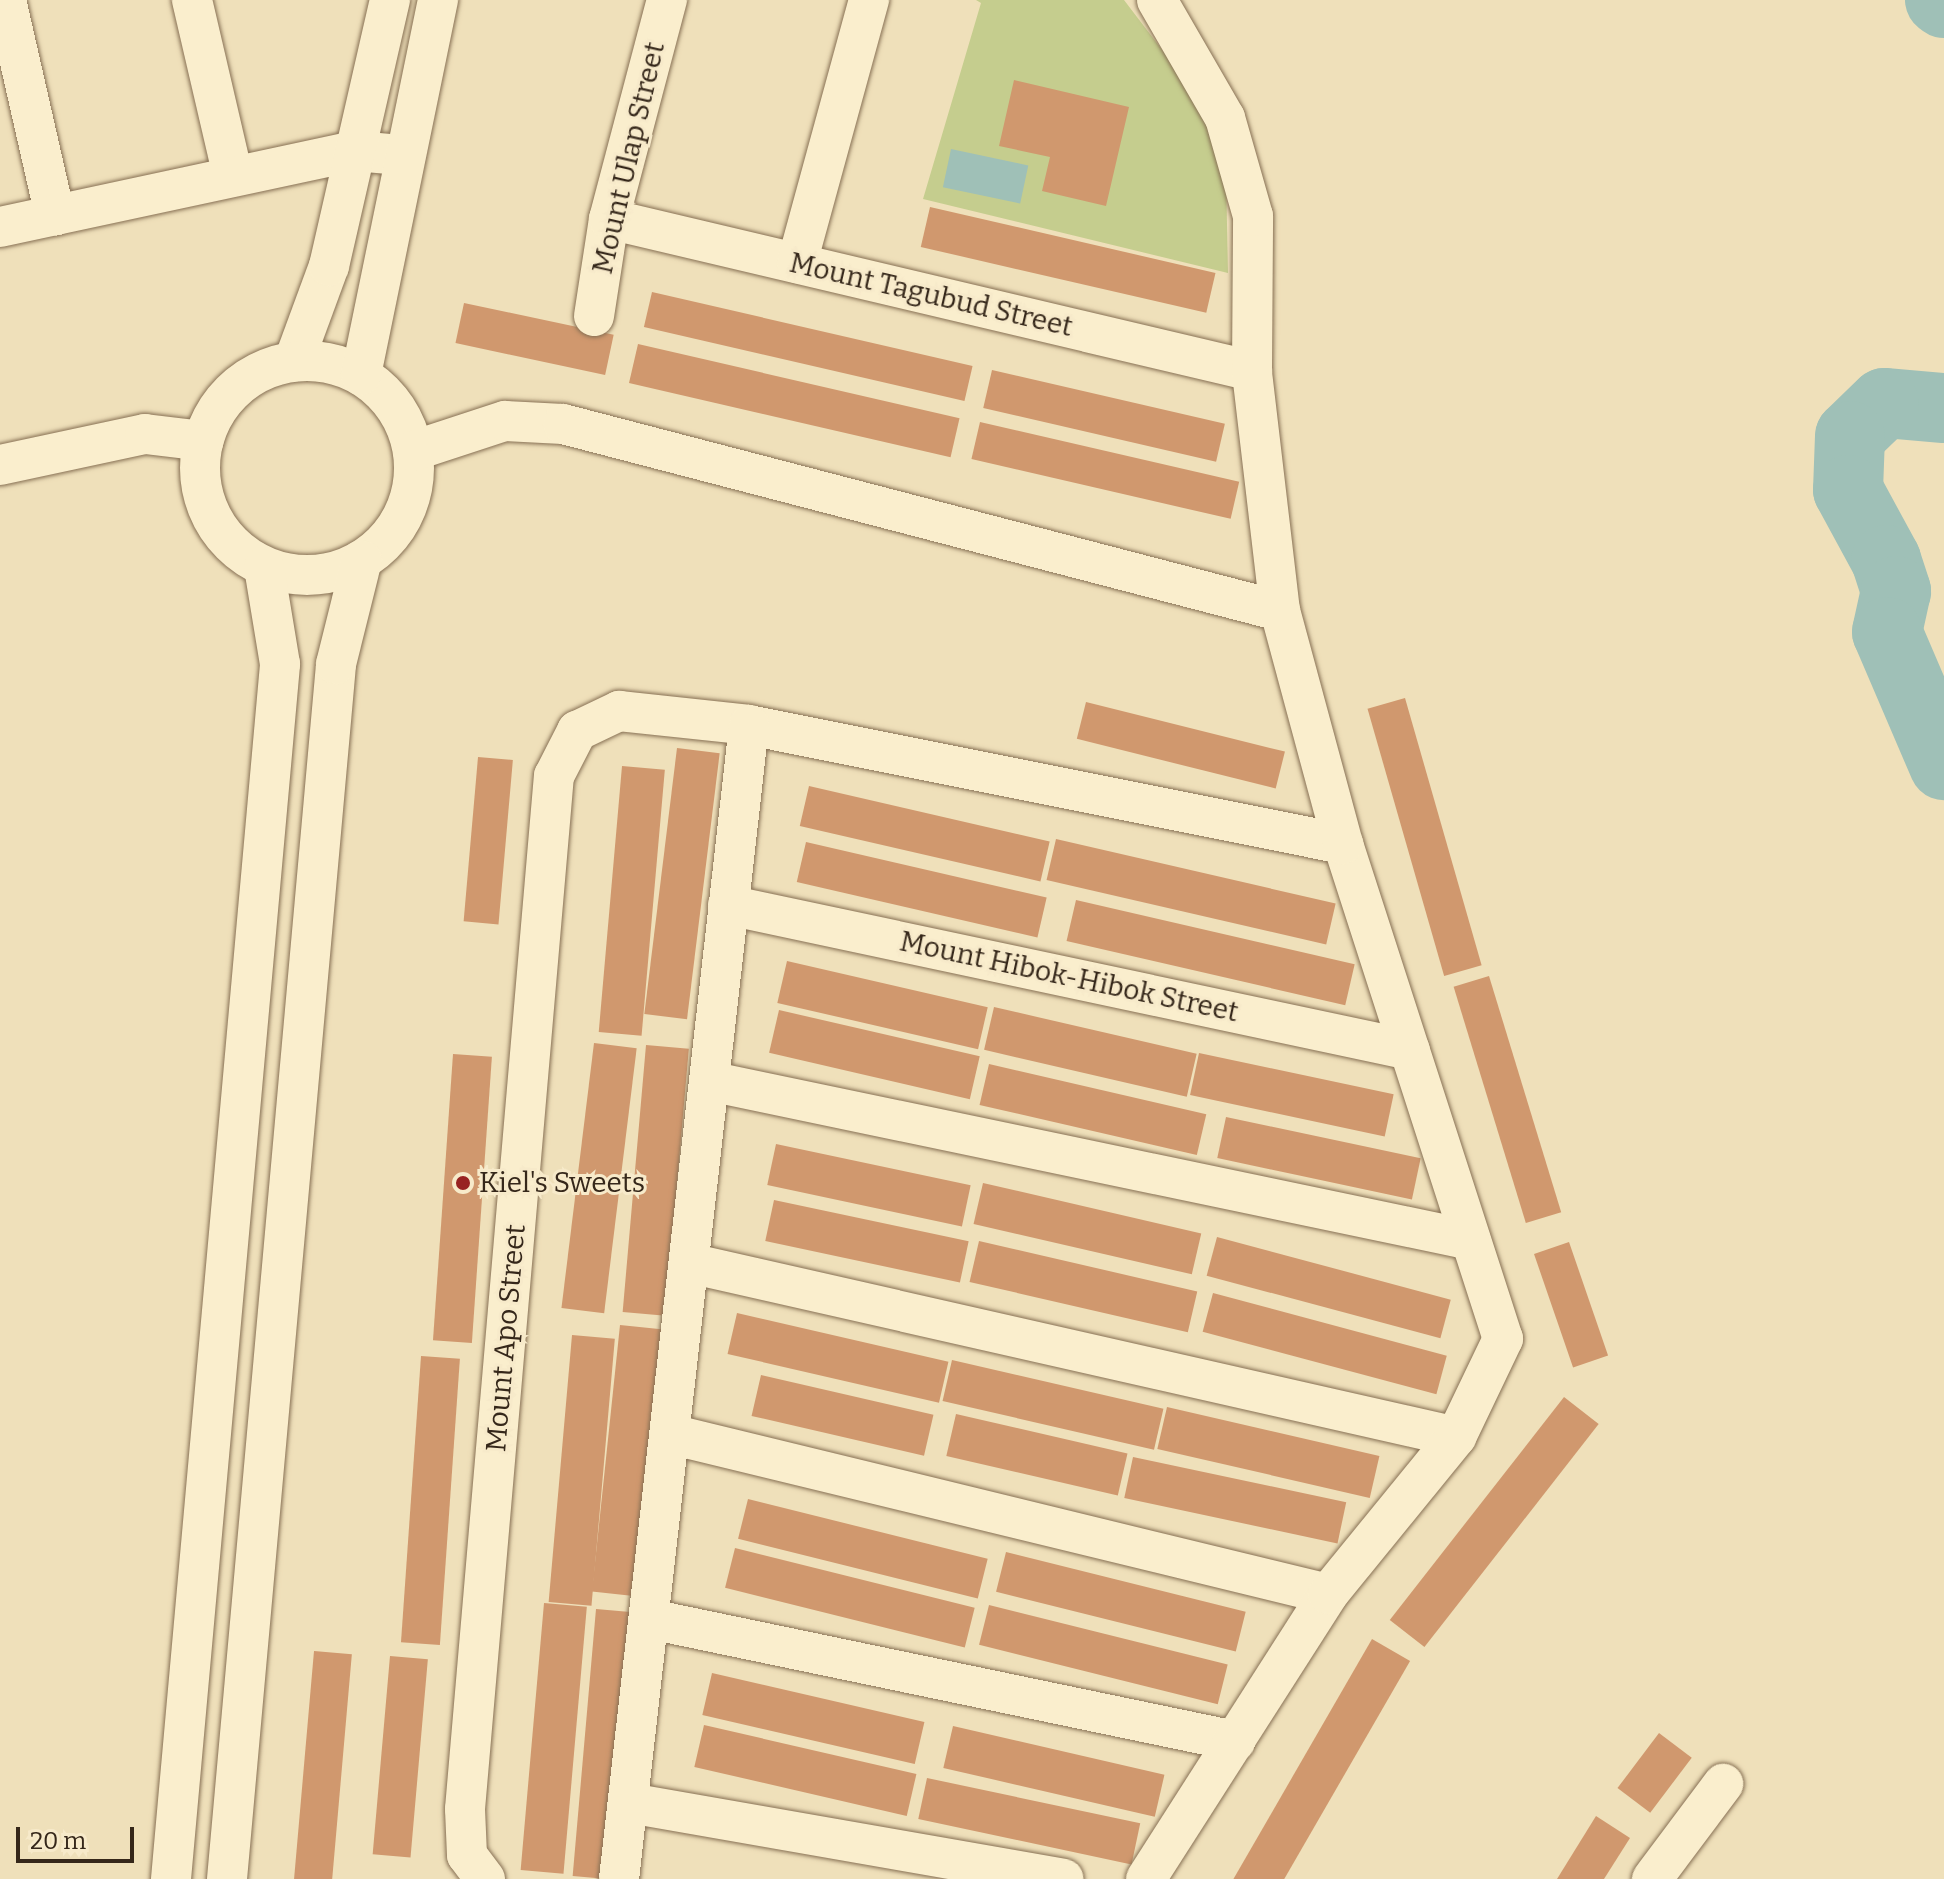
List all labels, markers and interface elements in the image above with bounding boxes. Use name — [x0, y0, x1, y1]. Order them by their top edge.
street label: Mount Ulap Street — [586, 39, 672, 277]
street label: Mount Tagubud Street — [786, 246, 1076, 344]
street label: Mount Hibok-Hibok Street — [897, 925, 1241, 1029]
place label: Kiel's Sweets — [479, 1166, 645, 1200]
marker: Kiel's Sweets — [454, 1174, 472, 1192]
street label: Mount Apo Street — [479, 1223, 533, 1453]
scale bar — [20, 1811, 138, 1861]
text: 20 m — [30, 1827, 86, 1855]

